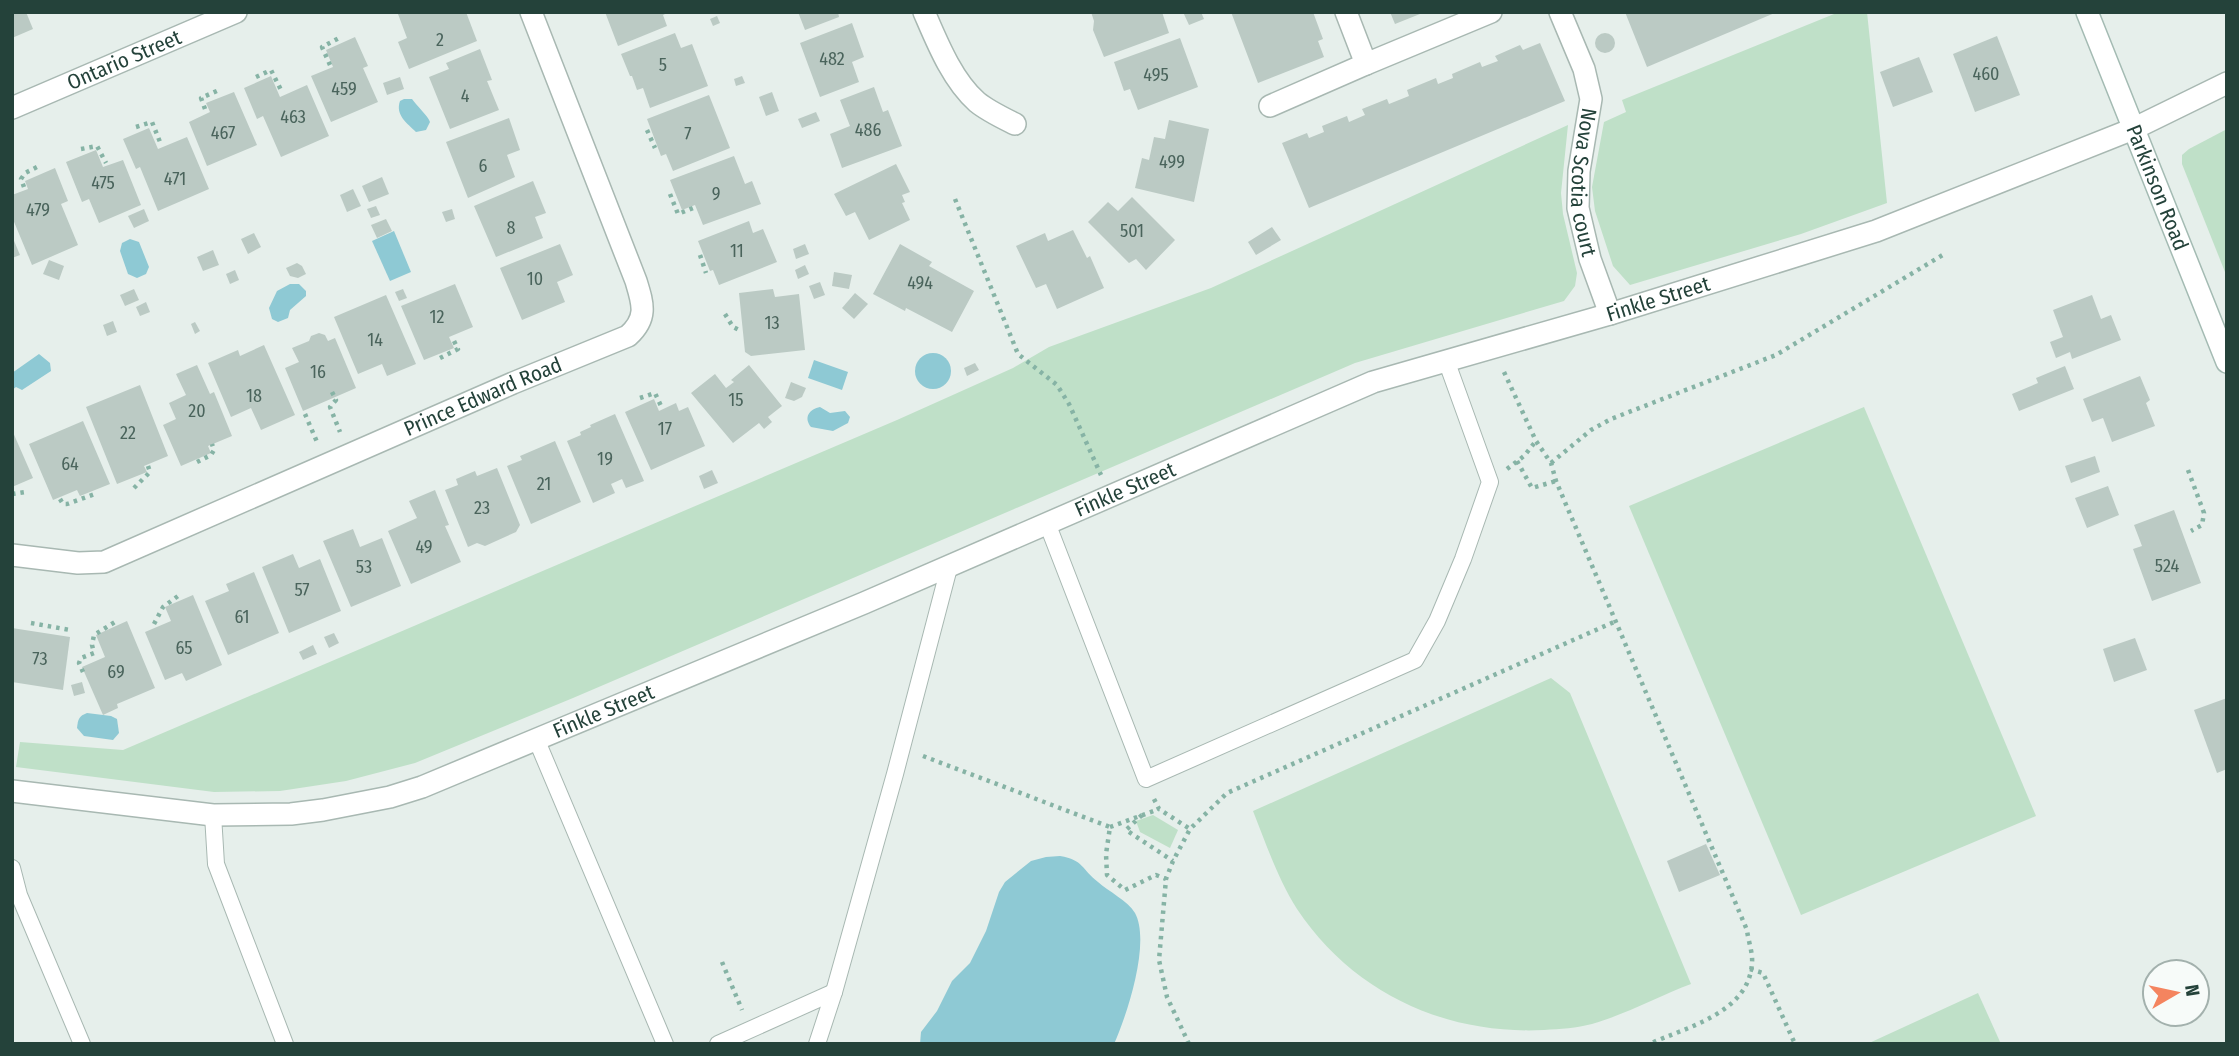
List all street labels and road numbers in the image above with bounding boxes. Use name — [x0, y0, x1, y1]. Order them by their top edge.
street label: Ontario Street — [63, 24, 185, 96]
street label: Nova Scotia court — [1565, 106, 1602, 259]
street label: Parkinson Road — [2120, 121, 2194, 254]
street label: Finkle Street — [1603, 271, 1713, 327]
street label: Prince Edward Road — [400, 351, 566, 442]
street label: Finkle Street — [1071, 456, 1180, 523]
street label: Finkle Street — [549, 679, 658, 744]

